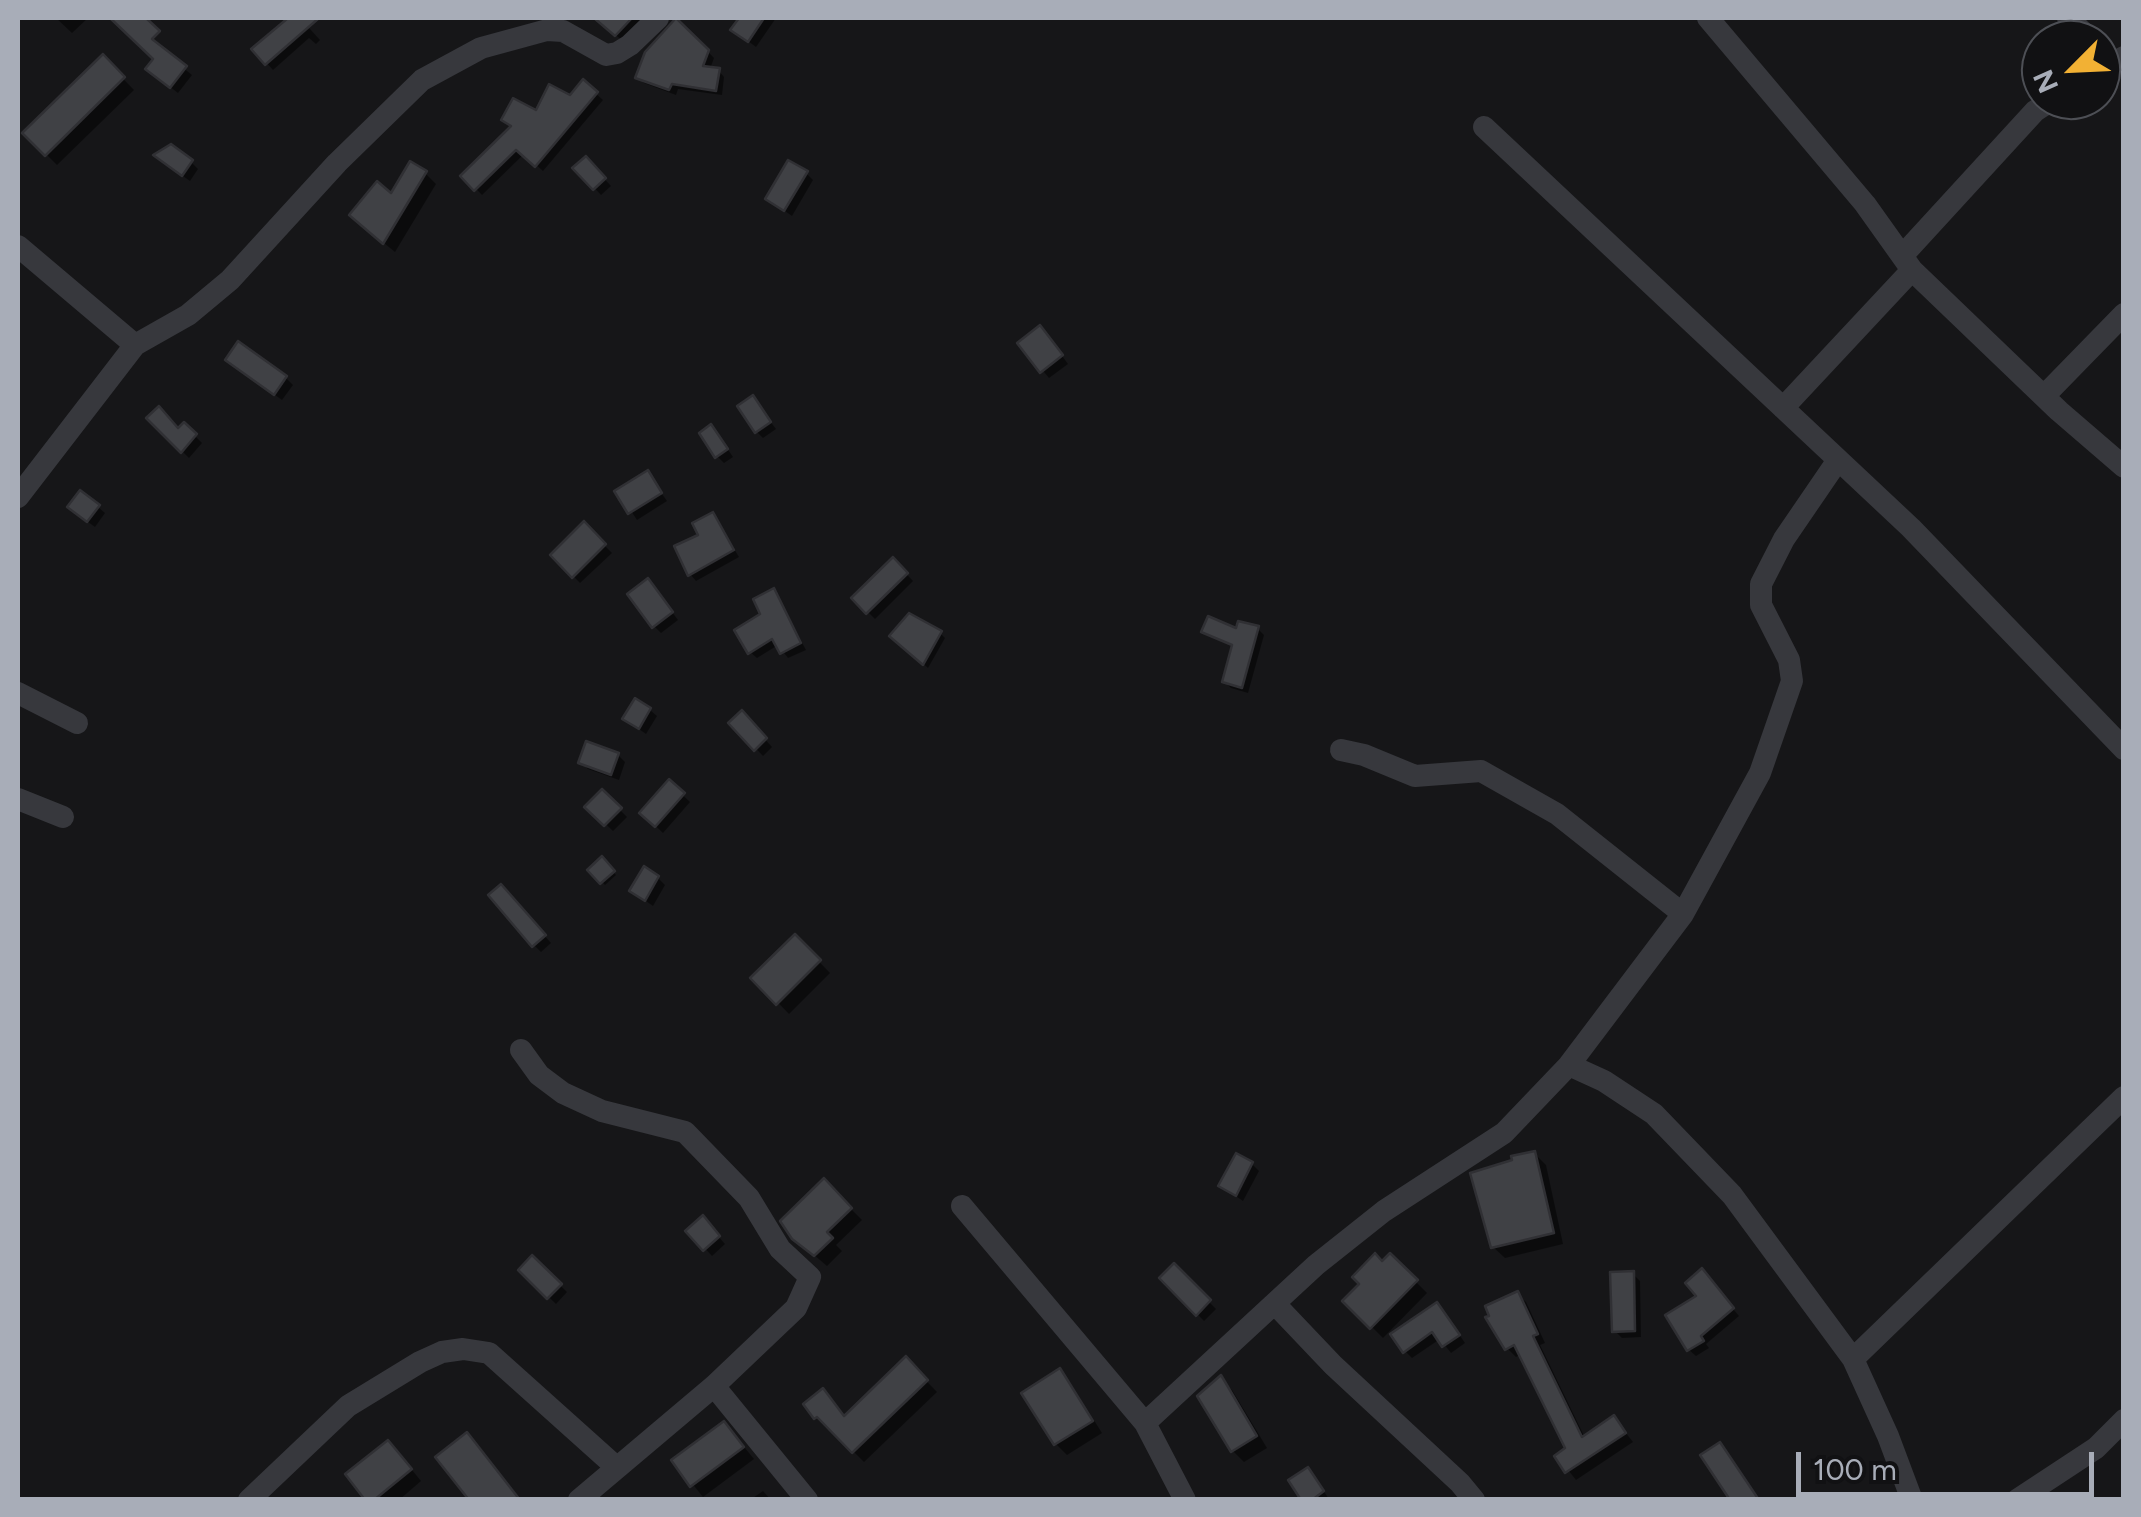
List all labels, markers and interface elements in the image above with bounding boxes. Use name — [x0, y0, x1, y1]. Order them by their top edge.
north arrow — [2021, 20, 2121, 120]
text: N — [2025, 65, 2065, 98]
scale bar — [1801, 1432, 2098, 1494]
text: 100 m — [1813, 1451, 1897, 1488]

